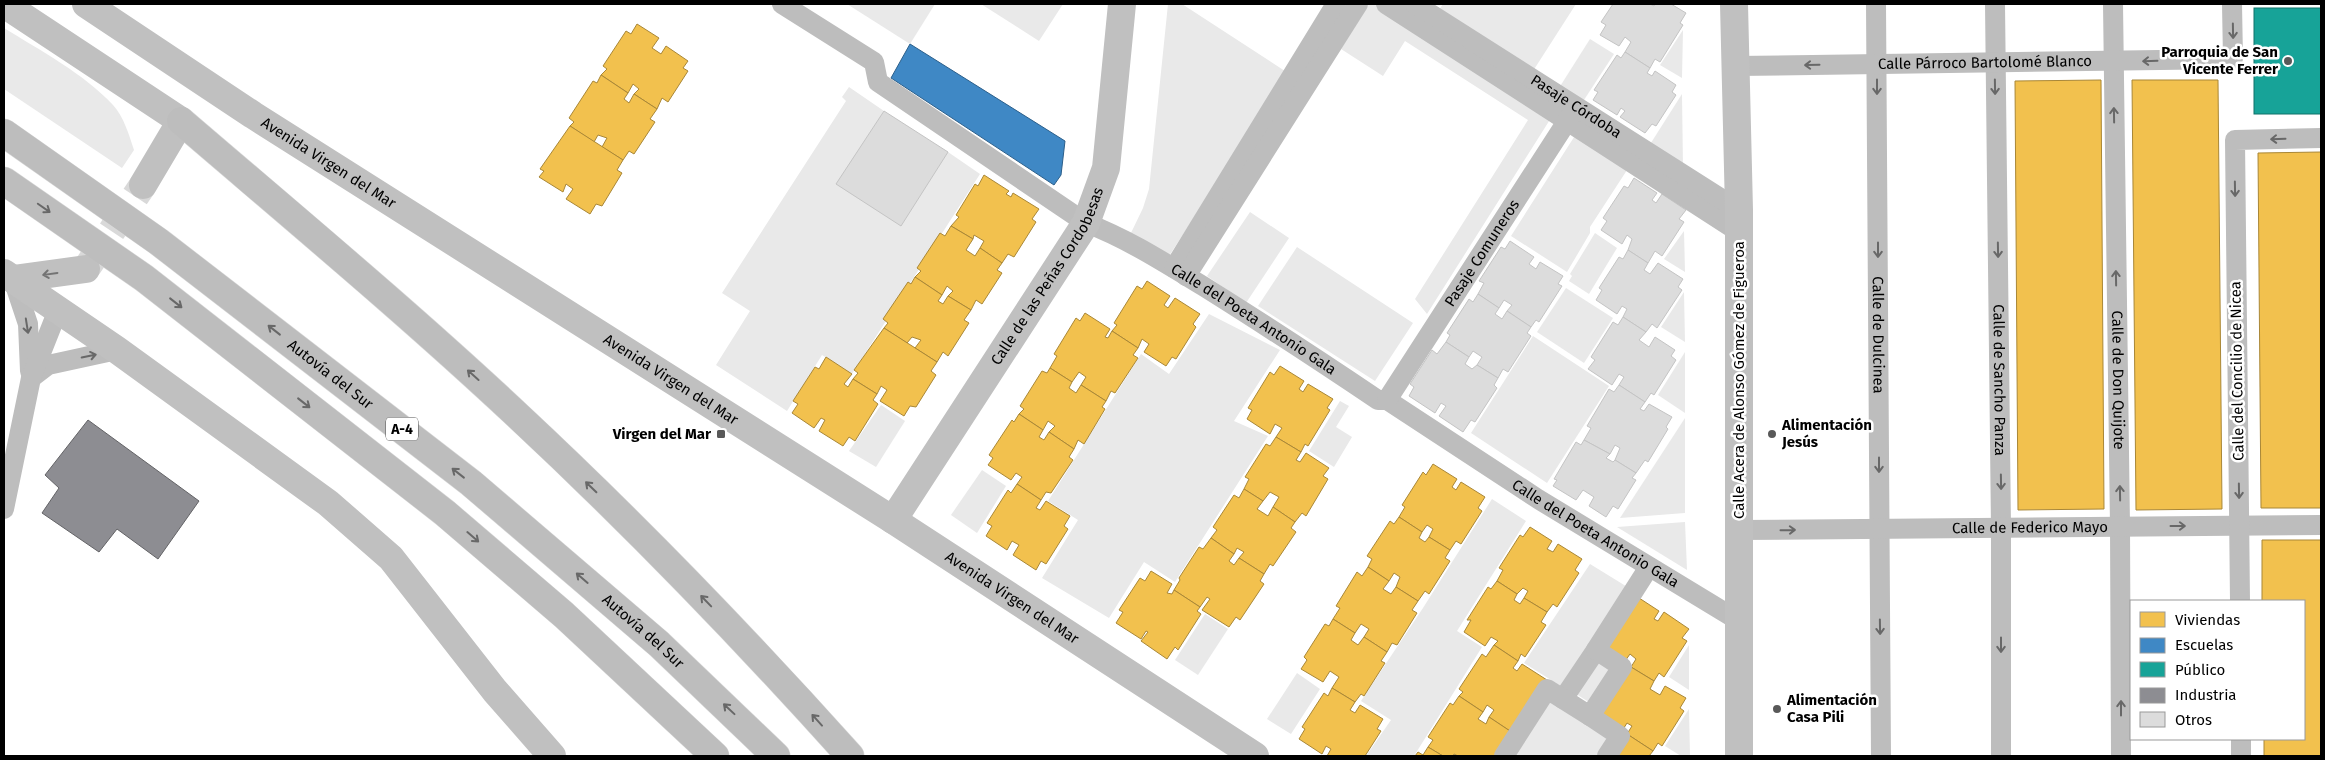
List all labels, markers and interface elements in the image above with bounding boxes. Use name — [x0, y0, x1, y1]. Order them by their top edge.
one-way arrow — [2228, 23, 2238, 39]
place label: Parroquia de San Vicente Ferrer — [2161, 43, 2279, 78]
street label: Calle Párroco Bartolomé Blanco — [1878, 52, 2092, 73]
marker: Parroquia de San Vicente Ferrer — [2282, 55, 2294, 67]
one-way arrow — [2142, 56, 2158, 66]
one-way arrow — [1804, 60, 1820, 70]
street label: Pasaje Córdoba — [1527, 71, 1625, 142]
one-way arrow — [1872, 79, 1882, 95]
one-way arrow — [1991, 79, 2000, 95]
one-way arrow — [2109, 107, 2119, 124]
street label: Avenida Virgen del Mar — [258, 113, 400, 212]
one-way arrow — [2270, 134, 2286, 144]
one-way arrow — [2230, 180, 2240, 197]
street label: Calle de las Peñas Cordobesas — [987, 185, 1107, 368]
street label: Pasaje Comuneros — [1441, 196, 1523, 310]
one-way arrow — [37, 203, 51, 213]
street label: Calle Acera de Alonso Gómez de Figueroa — [1730, 241, 1748, 519]
one-way arrow — [1873, 242, 1883, 258]
one-way arrow — [1993, 242, 2002, 258]
street label: Calle del Poeta Antonio Gala — [1168, 260, 1340, 379]
one-way arrow — [42, 269, 58, 279]
one-way arrow — [2112, 270, 2121, 286]
street label: Calle de Dulcinea — [1869, 276, 1888, 394]
street label: Calle del Concilio de Nicea — [2226, 281, 2248, 461]
one-way arrow — [169, 297, 182, 308]
street label: Calle de Sancho Panza — [1989, 304, 2009, 456]
street label: Calle de Don Quijote — [2108, 310, 2128, 450]
one-way arrow — [22, 317, 32, 333]
one-way arrow — [268, 325, 281, 336]
street label: Avenida Virgen del Mar — [600, 330, 742, 429]
street label: Autovía del Sur — [284, 336, 377, 413]
one-way arrow — [81, 351, 97, 360]
one-way arrow — [467, 369, 480, 381]
one-way arrow — [297, 397, 310, 408]
place label: Alimentación Jesús — [1781, 416, 1872, 451]
road number: A-4 — [386, 418, 418, 440]
place label: Virgen del Mar — [612, 425, 712, 443]
marker: Virgen del Mar — [715, 428, 727, 440]
marker: Alimentación Jesús — [1766, 428, 1778, 440]
one-way arrow — [1874, 456, 1884, 473]
one-way arrow — [452, 467, 465, 478]
one-way arrow — [1996, 474, 2005, 490]
street label: Calle del Poeta Antonio Gala — [1509, 475, 1682, 591]
one-way arrow — [586, 481, 598, 493]
one-way arrow — [2234, 483, 2243, 499]
one-way arrow — [2115, 485, 2124, 501]
street label: Calle de Federico Mayo — [1952, 518, 2108, 537]
one-way arrow — [2170, 521, 2186, 531]
one-way arrow — [1780, 525, 1796, 535]
one-way arrow — [466, 531, 479, 542]
street label: Avenida Virgen del Mar — [942, 547, 1083, 648]
one-way arrow — [576, 572, 589, 583]
street label: Autovía del Sur — [599, 590, 688, 672]
one-way arrow — [700, 595, 712, 608]
legend — [2130, 600, 2305, 740]
text: Viviendas — [2175, 611, 2240, 629]
one-way arrow — [1875, 619, 1885, 635]
one-way arrow — [1996, 636, 2006, 653]
text: Escuelas — [2175, 636, 2233, 654]
text: Público — [2175, 661, 2225, 679]
text: Industria — [2175, 686, 2237, 704]
place label: Alimentación Casa Pili — [1786, 691, 1877, 726]
one-way arrow — [2116, 700, 2126, 716]
one-way arrow — [723, 703, 735, 715]
marker: Alimentación Casa Pili — [1771, 703, 1783, 715]
text: Otros — [2175, 711, 2212, 729]
one-way arrow — [811, 713, 823, 726]

